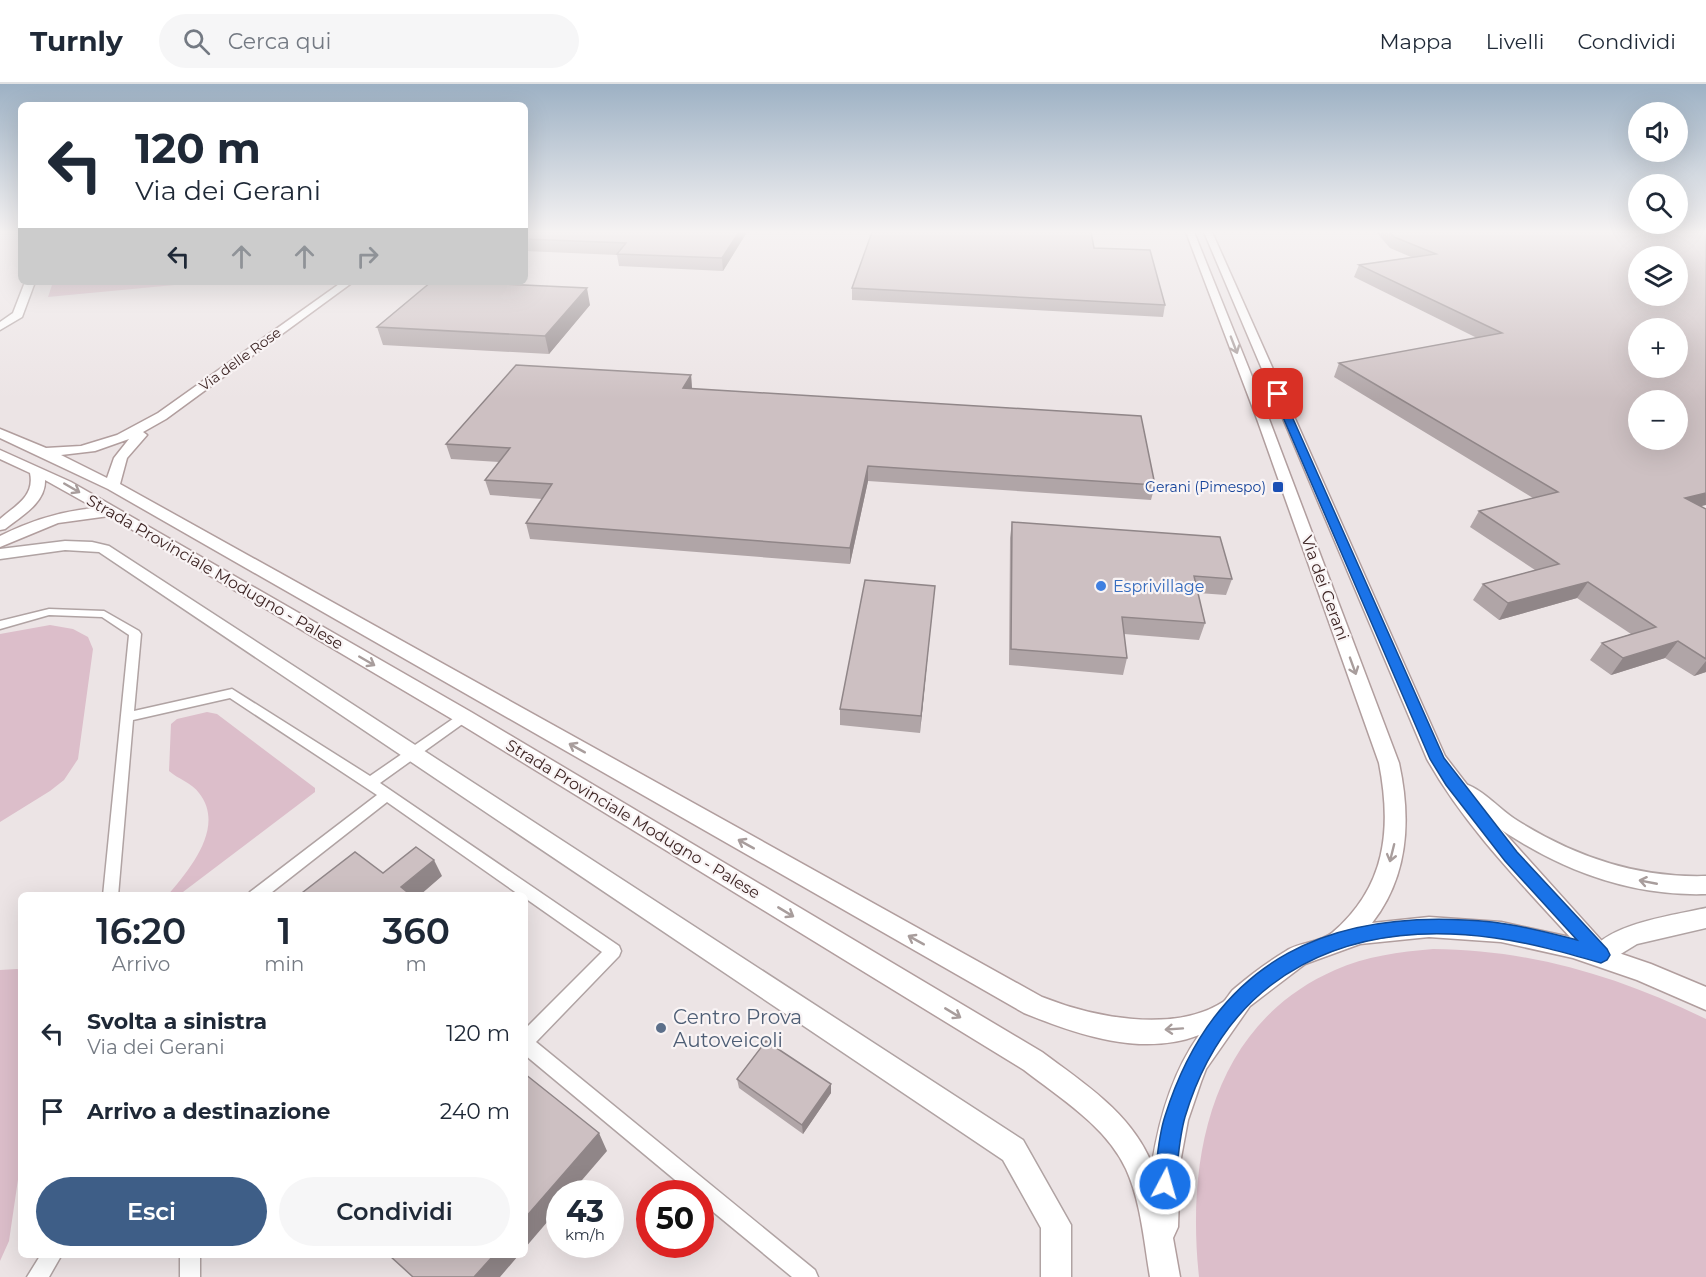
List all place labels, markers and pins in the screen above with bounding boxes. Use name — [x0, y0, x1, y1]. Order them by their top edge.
pin — [1252, 368, 1303, 419]
place label: Gerani (Pimespo) — [1145, 478, 1266, 496]
marker: Gerani (Pimespo) — [1271, 480, 1285, 494]
place label: Esprivillage — [1113, 577, 1204, 596]
marker: Esprivillage — [1094, 579, 1108, 593]
place label: Centro Prova Autoveicoli — [673, 1005, 802, 1052]
marker: Centro Prova Autoveicoli — [654, 1021, 668, 1035]

